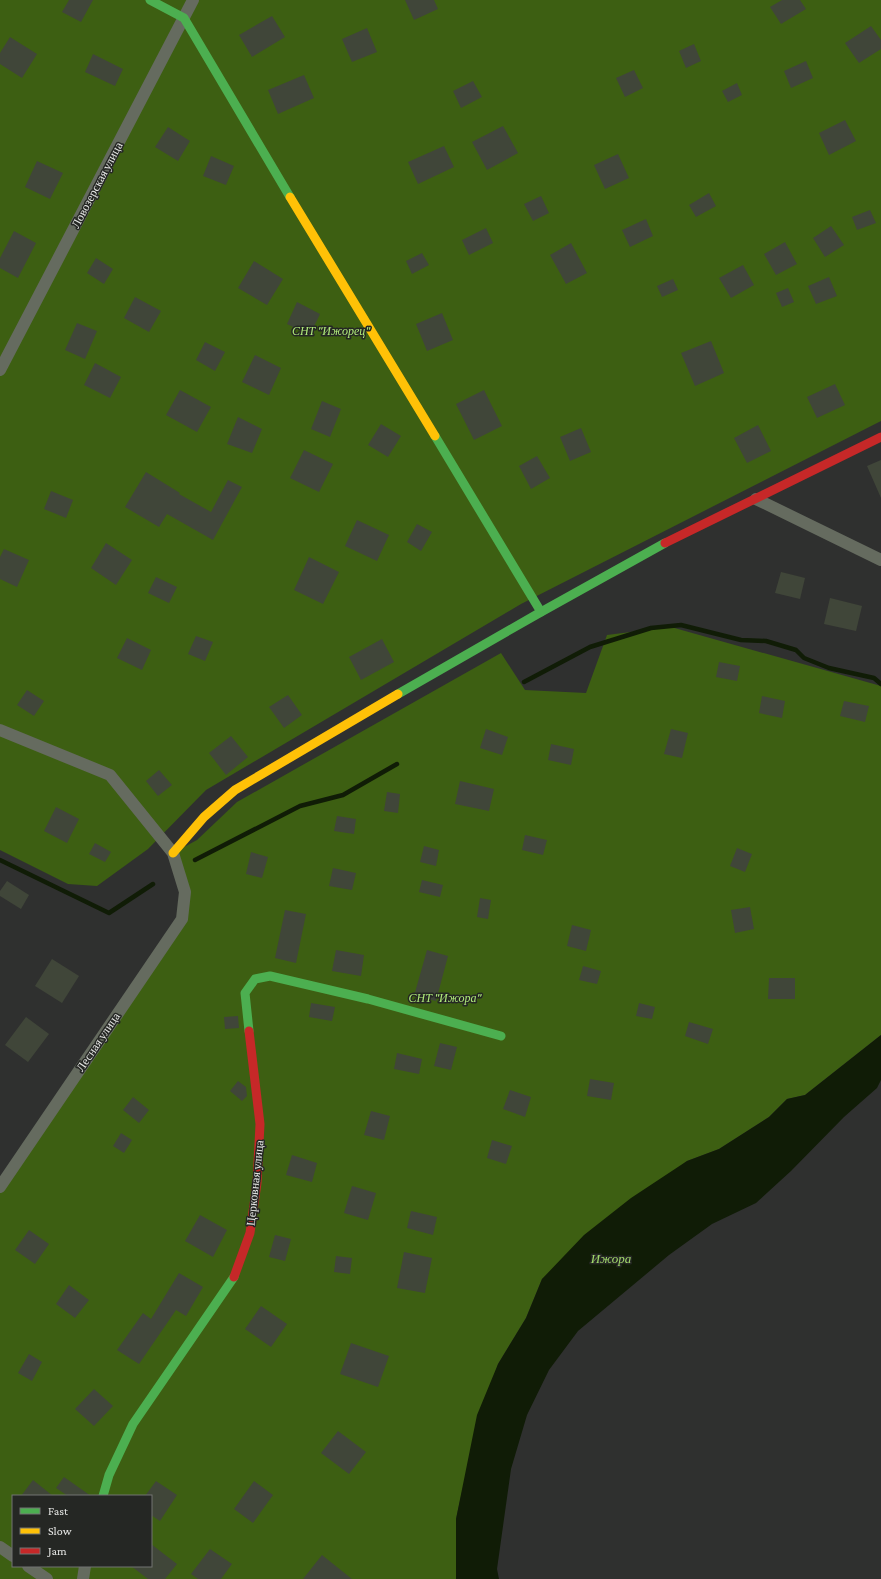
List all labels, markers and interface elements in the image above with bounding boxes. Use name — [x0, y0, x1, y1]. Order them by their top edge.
street label: Ловозерская улица — [68, 139, 126, 230]
park label: СНТ "Ижорец" — [292, 324, 371, 338]
park label: СНТ "Ижора" — [409, 991, 483, 1005]
street label: Лесная улица — [73, 1009, 123, 1074]
street label: Церковная улица — [244, 1139, 267, 1227]
water label: Ижора — [590, 1251, 632, 1266]
legend — [12, 1495, 152, 1567]
text: Fast — [48, 1504, 69, 1518]
text: Slow — [48, 1524, 72, 1538]
text: Jam — [47, 1544, 67, 1558]

